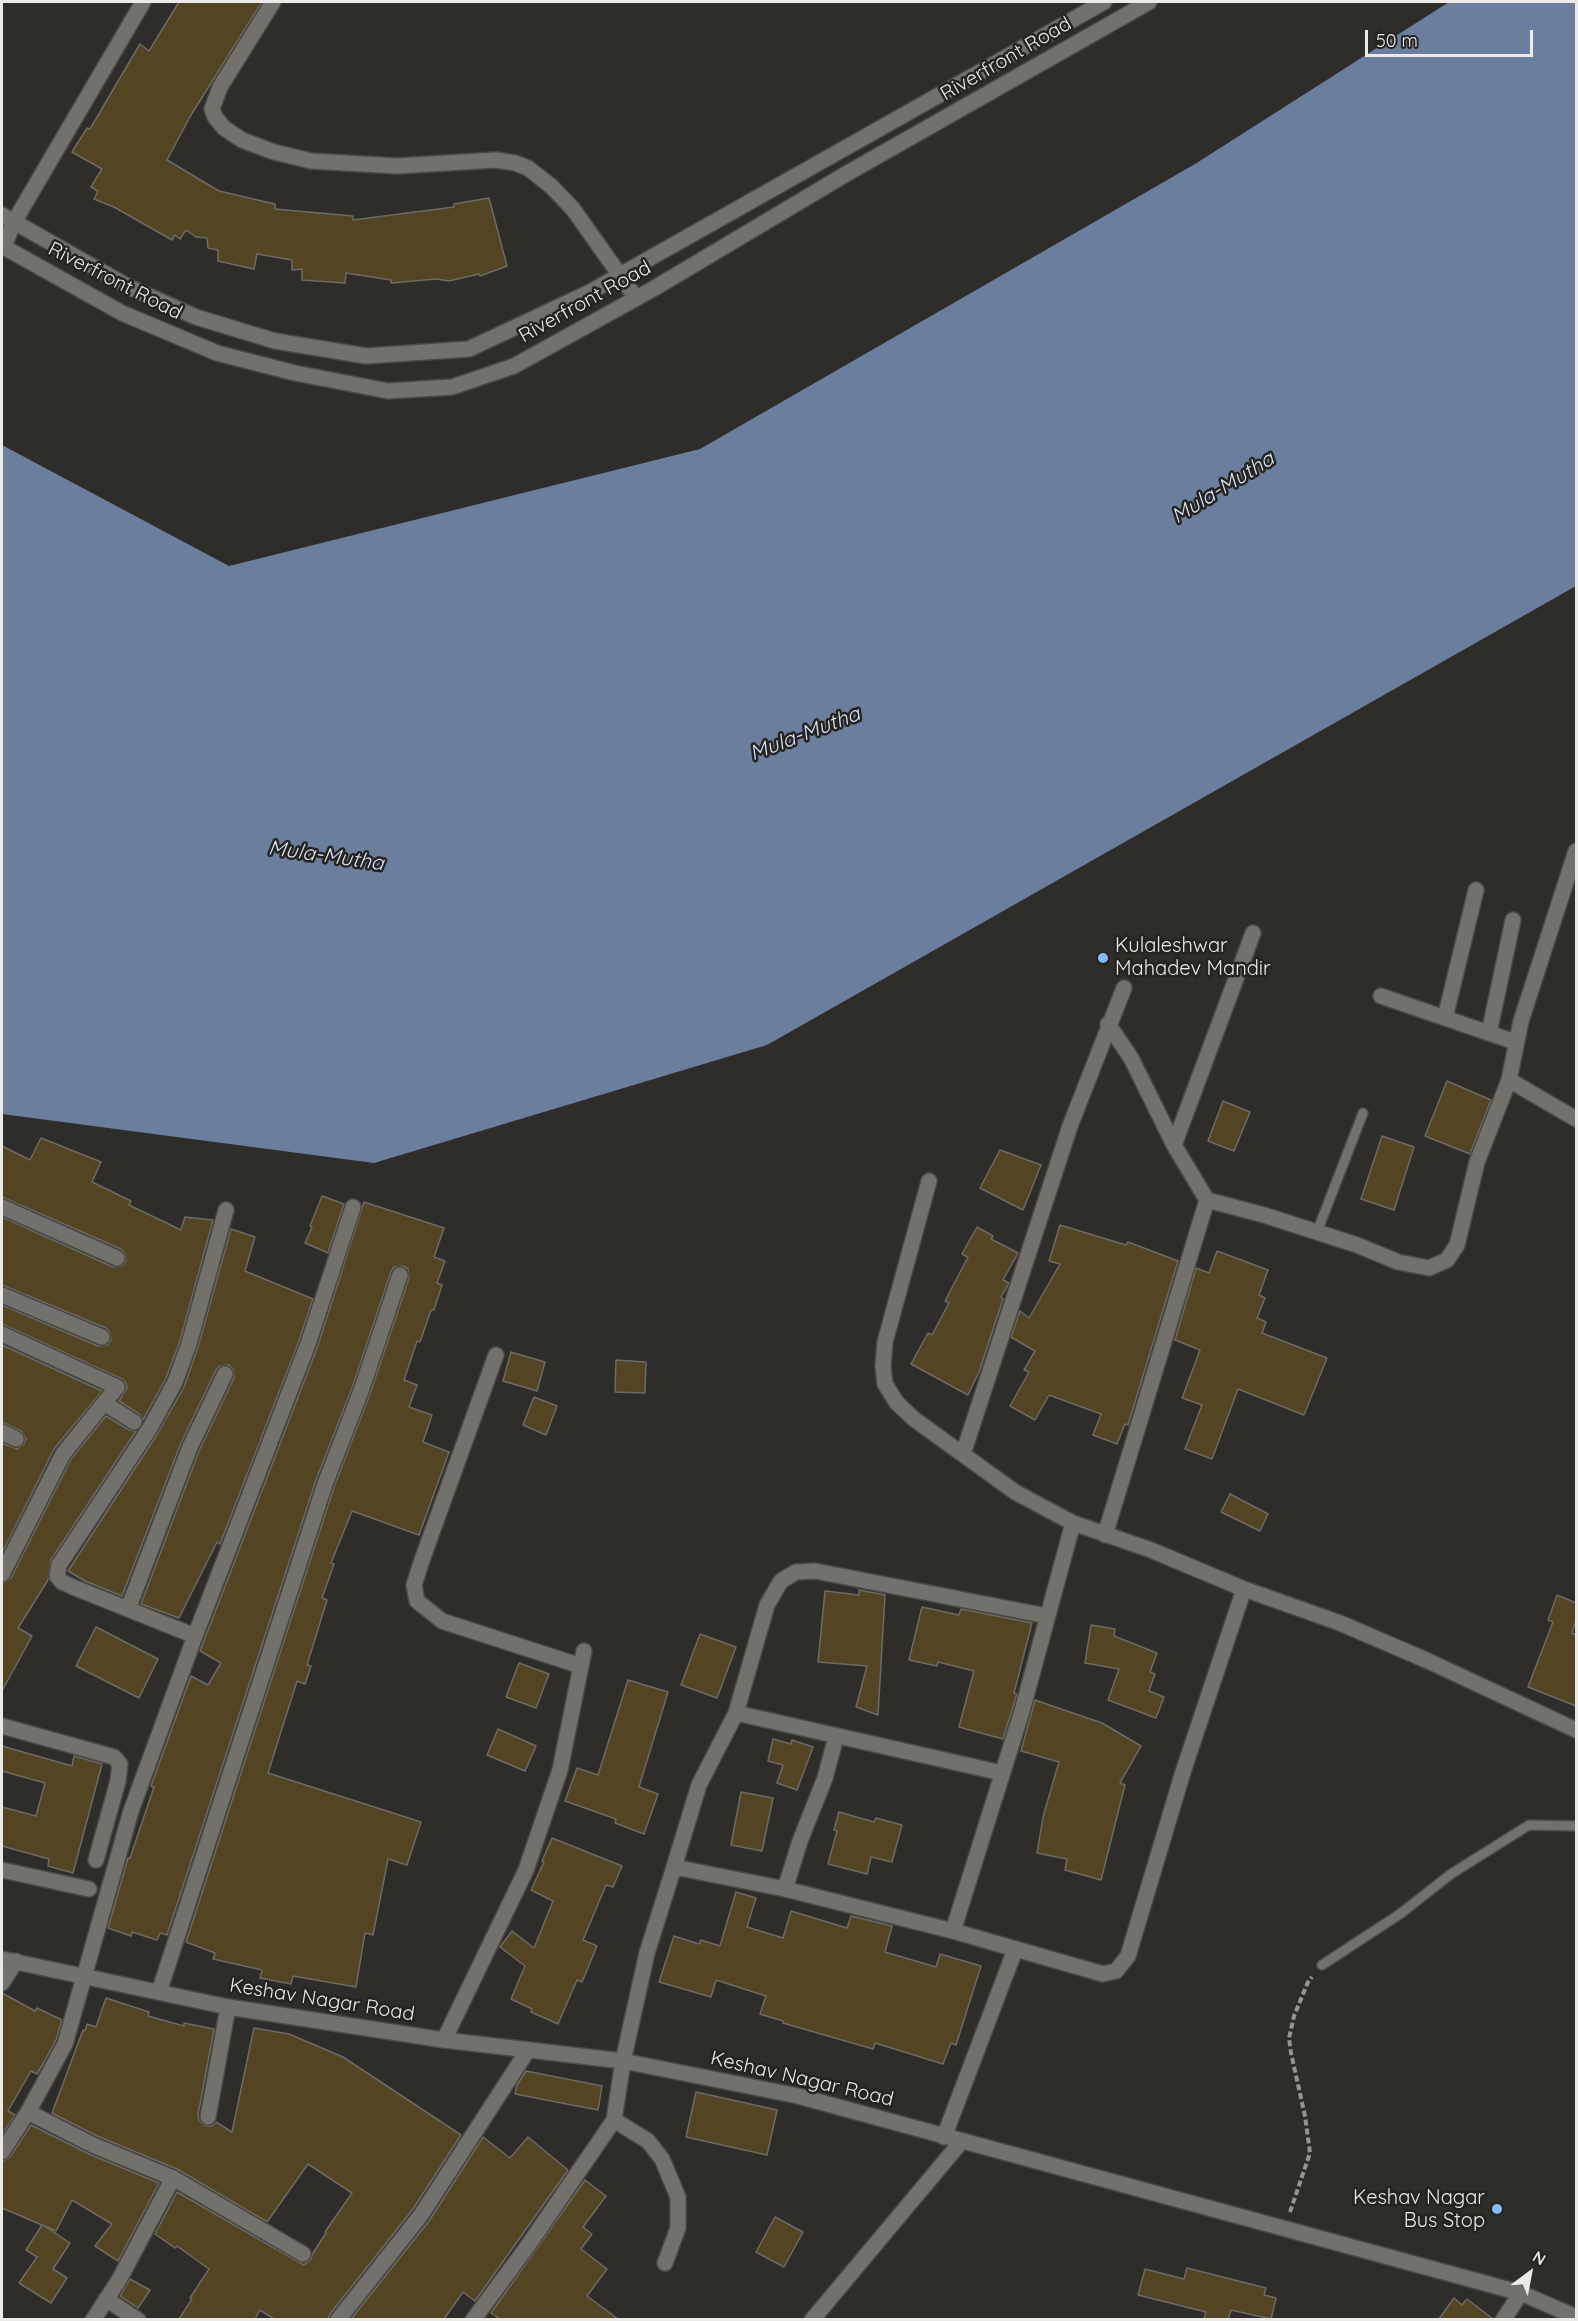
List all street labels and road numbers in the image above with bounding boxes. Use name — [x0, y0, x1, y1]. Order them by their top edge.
street label: Riverfront Road — [936, 12, 1076, 106]
street label: Riverfront Road — [44, 237, 186, 325]
street label: Riverfront Road — [515, 256, 655, 348]
street label: Keshav Nagar Road — [228, 1974, 416, 2026]
street label: Keshav Nagar Road — [708, 2046, 896, 2112]

